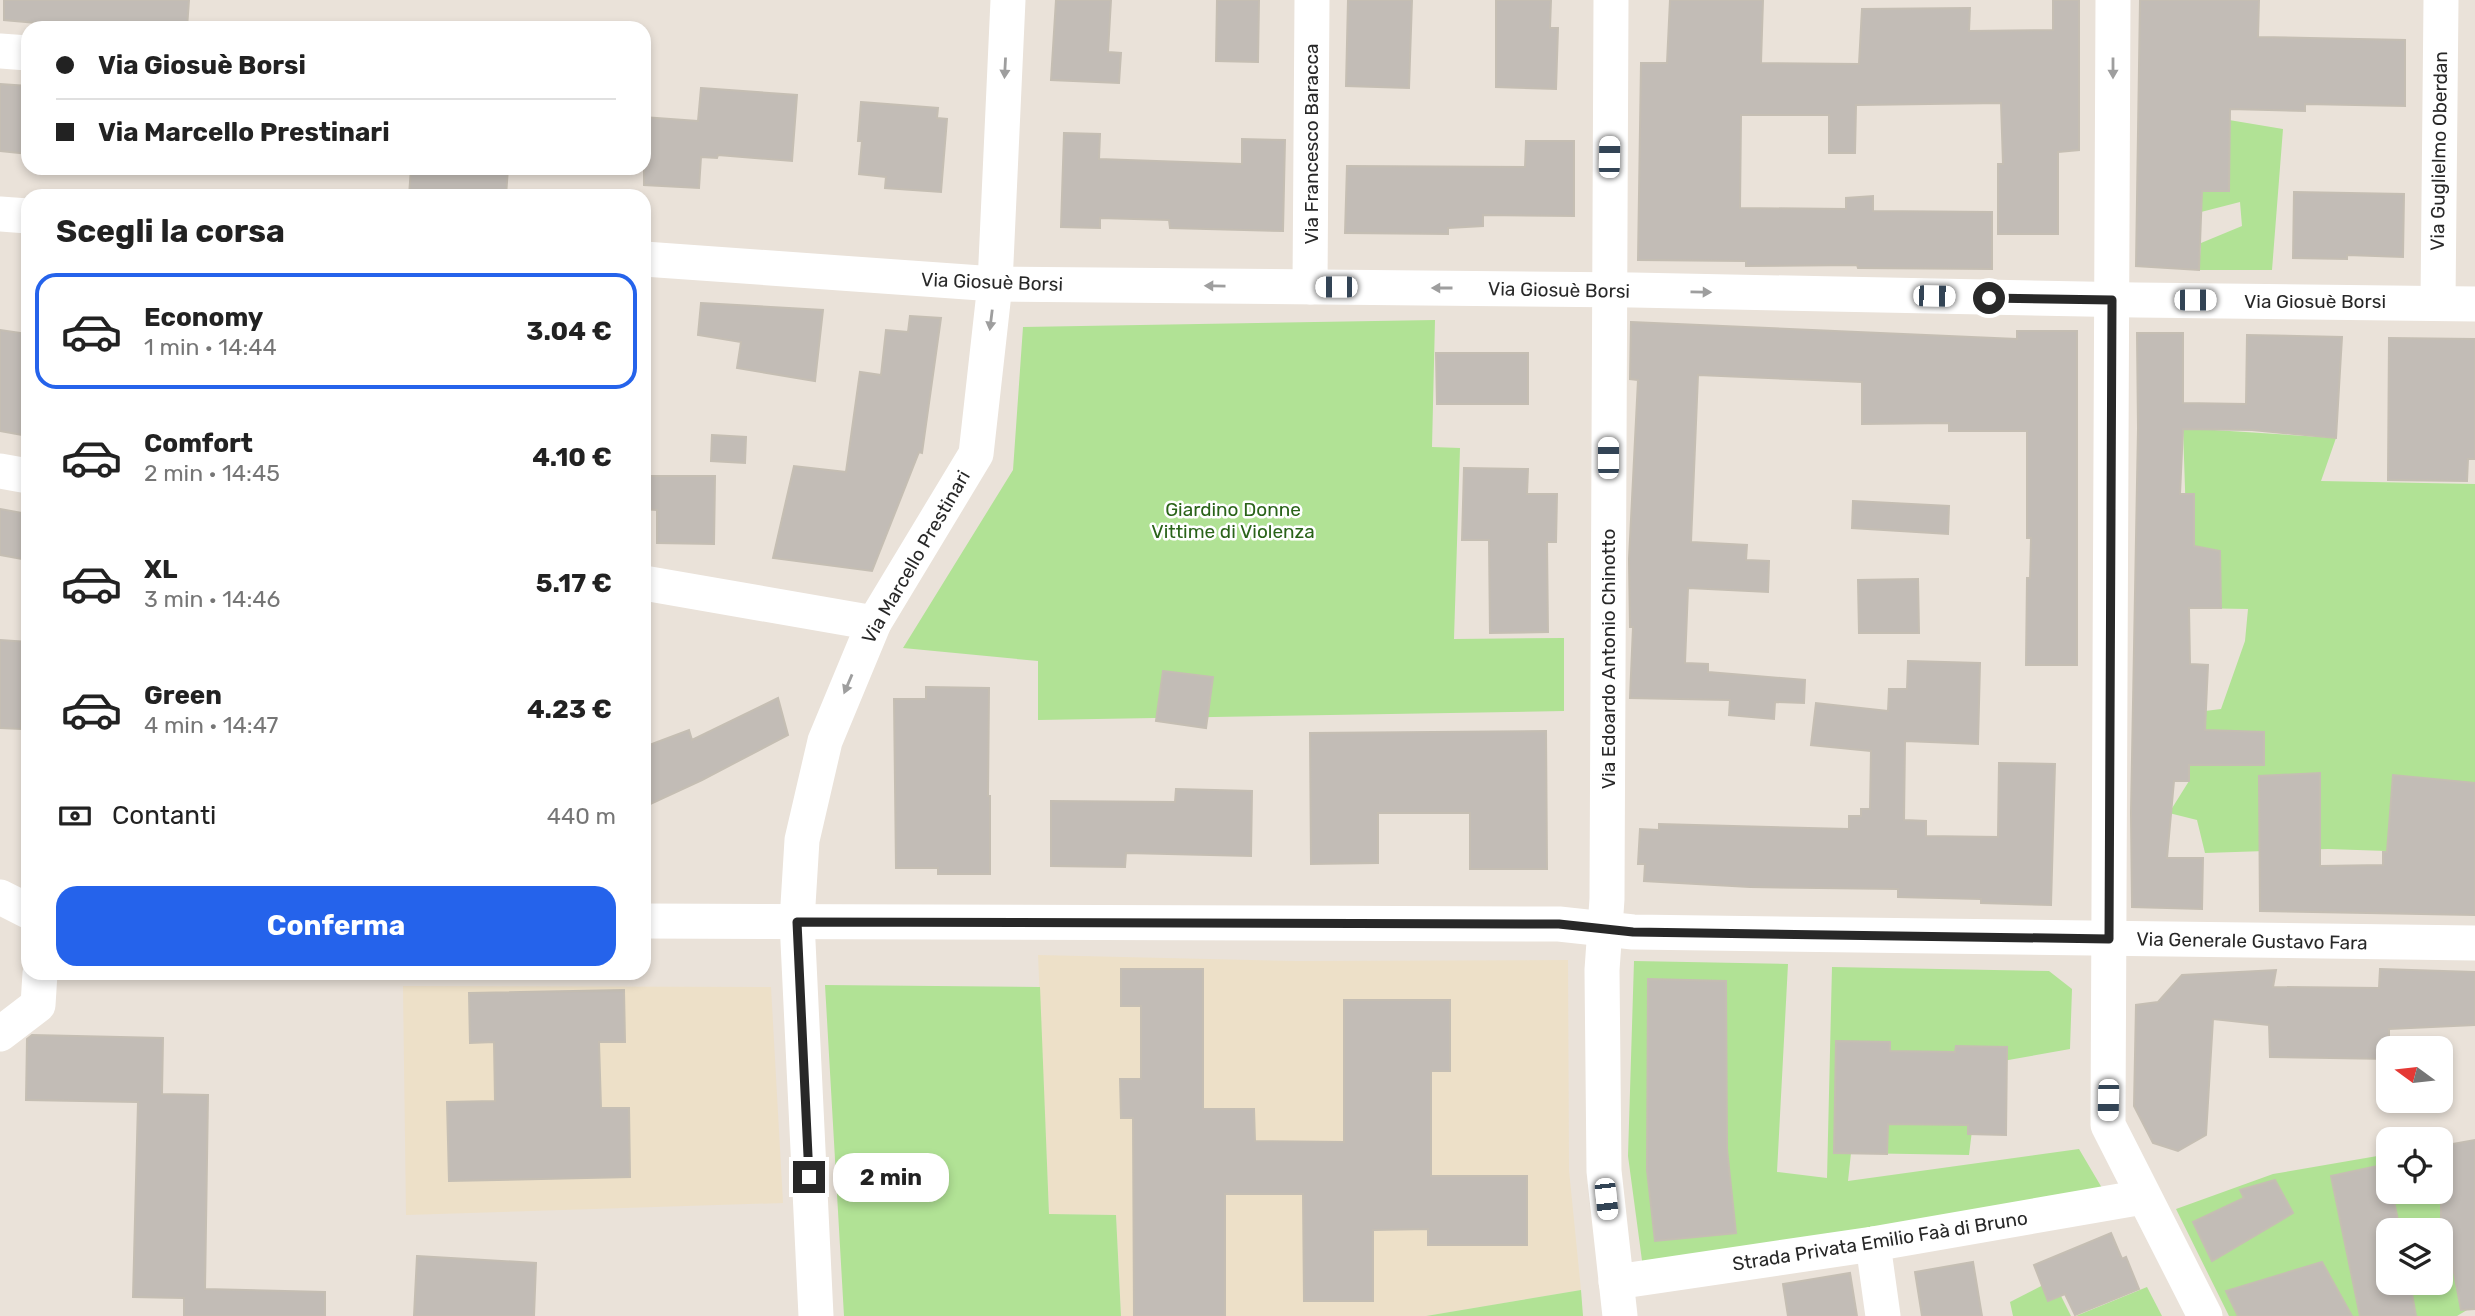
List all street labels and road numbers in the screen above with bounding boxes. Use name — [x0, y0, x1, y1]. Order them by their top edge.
street label: Via Francesco Baracca — [1300, 43, 1323, 245]
street label: Via Guglielmo Oberdan — [2426, 51, 2452, 251]
street label: Via Giosuè Borsi — [921, 268, 1063, 296]
street label: Via Giosuè Borsi — [1488, 277, 1630, 303]
street label: Via Giosuè Borsi — [2244, 290, 2386, 313]
street label: Via Marcello Prestinari — [857, 466, 975, 648]
street label: Via Edoardo Antonio Chinotto — [1597, 529, 1620, 789]
street label: Via Generale Gustavo Fara — [2136, 927, 2368, 955]
street label: Strada Privata Emilio Faà di Bruno — [1731, 1206, 2029, 1276]

